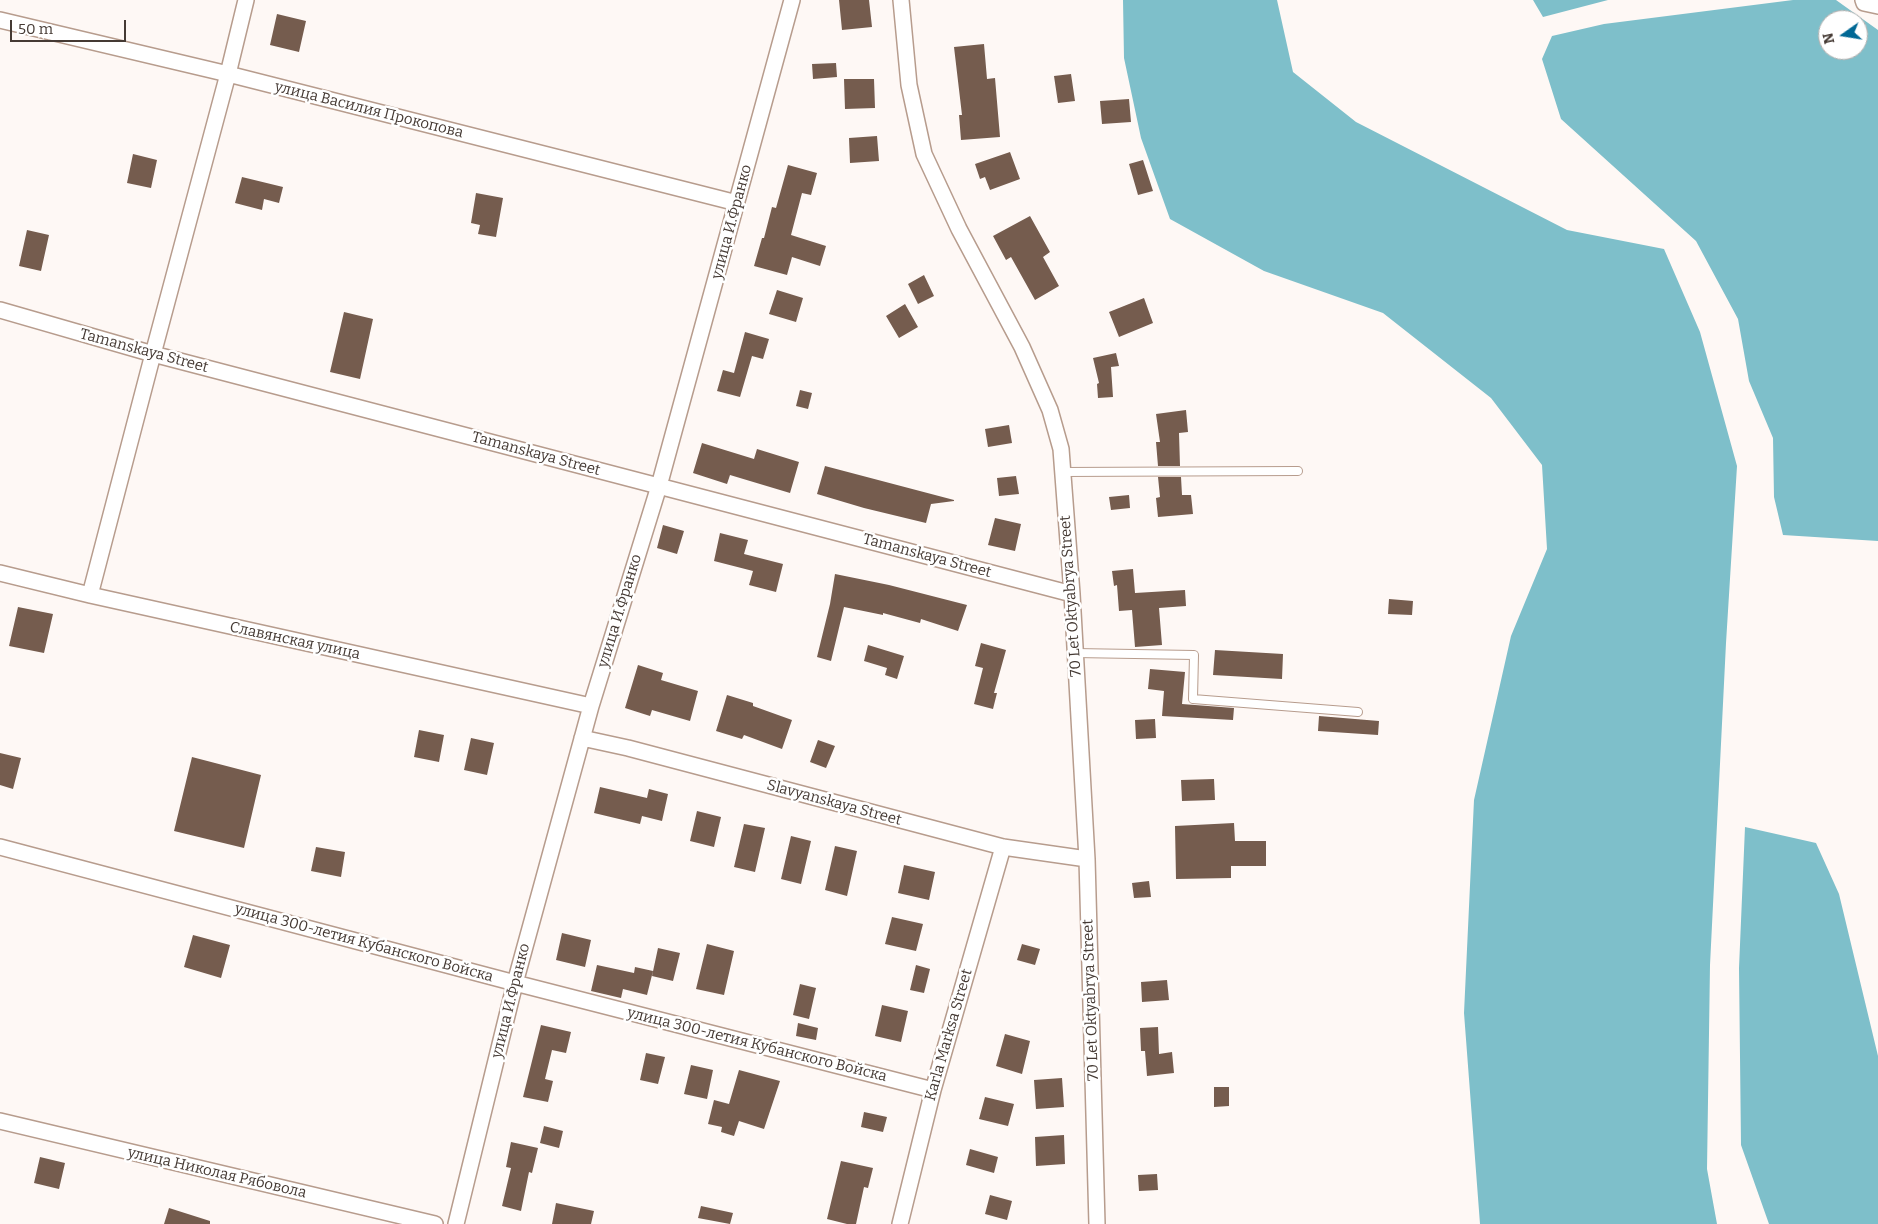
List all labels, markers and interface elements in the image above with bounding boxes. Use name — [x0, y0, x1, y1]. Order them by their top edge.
scale bar — [12, 10, 129, 42]
north arrow — [1818, 10, 1868, 60]
text: 50 m — [18, 20, 53, 38]
text: N — [1819, 31, 1838, 45]
street label: улица Василия Прокопова — [273, 78, 465, 142]
street label: улица И.Франко — [708, 163, 756, 281]
street label: Tamanskaya Street — [78, 325, 210, 377]
street label: Tamanskaya Street — [470, 428, 602, 480]
street label: 70 Let Oktyabrya Street — [1056, 515, 1086, 677]
street label: Tamanskaya Street — [861, 530, 993, 582]
street label: улица И.Франко — [594, 552, 646, 670]
street label: Славянская улица — [228, 618, 362, 664]
street label: Slavyanskaya Street — [765, 776, 903, 830]
street label: улица 300-летия Кубанского Войска — [233, 900, 495, 986]
street label: 70 Let Oktyabrya Street — [1079, 919, 1103, 1081]
street label: улица И.Франко — [488, 942, 534, 1060]
street label: Karla Marksa Street — [922, 967, 976, 1103]
street label: улица 300-летия Кубанского Войска — [625, 1004, 889, 1086]
street label: улица Николая Рябовола — [126, 1144, 308, 1202]

